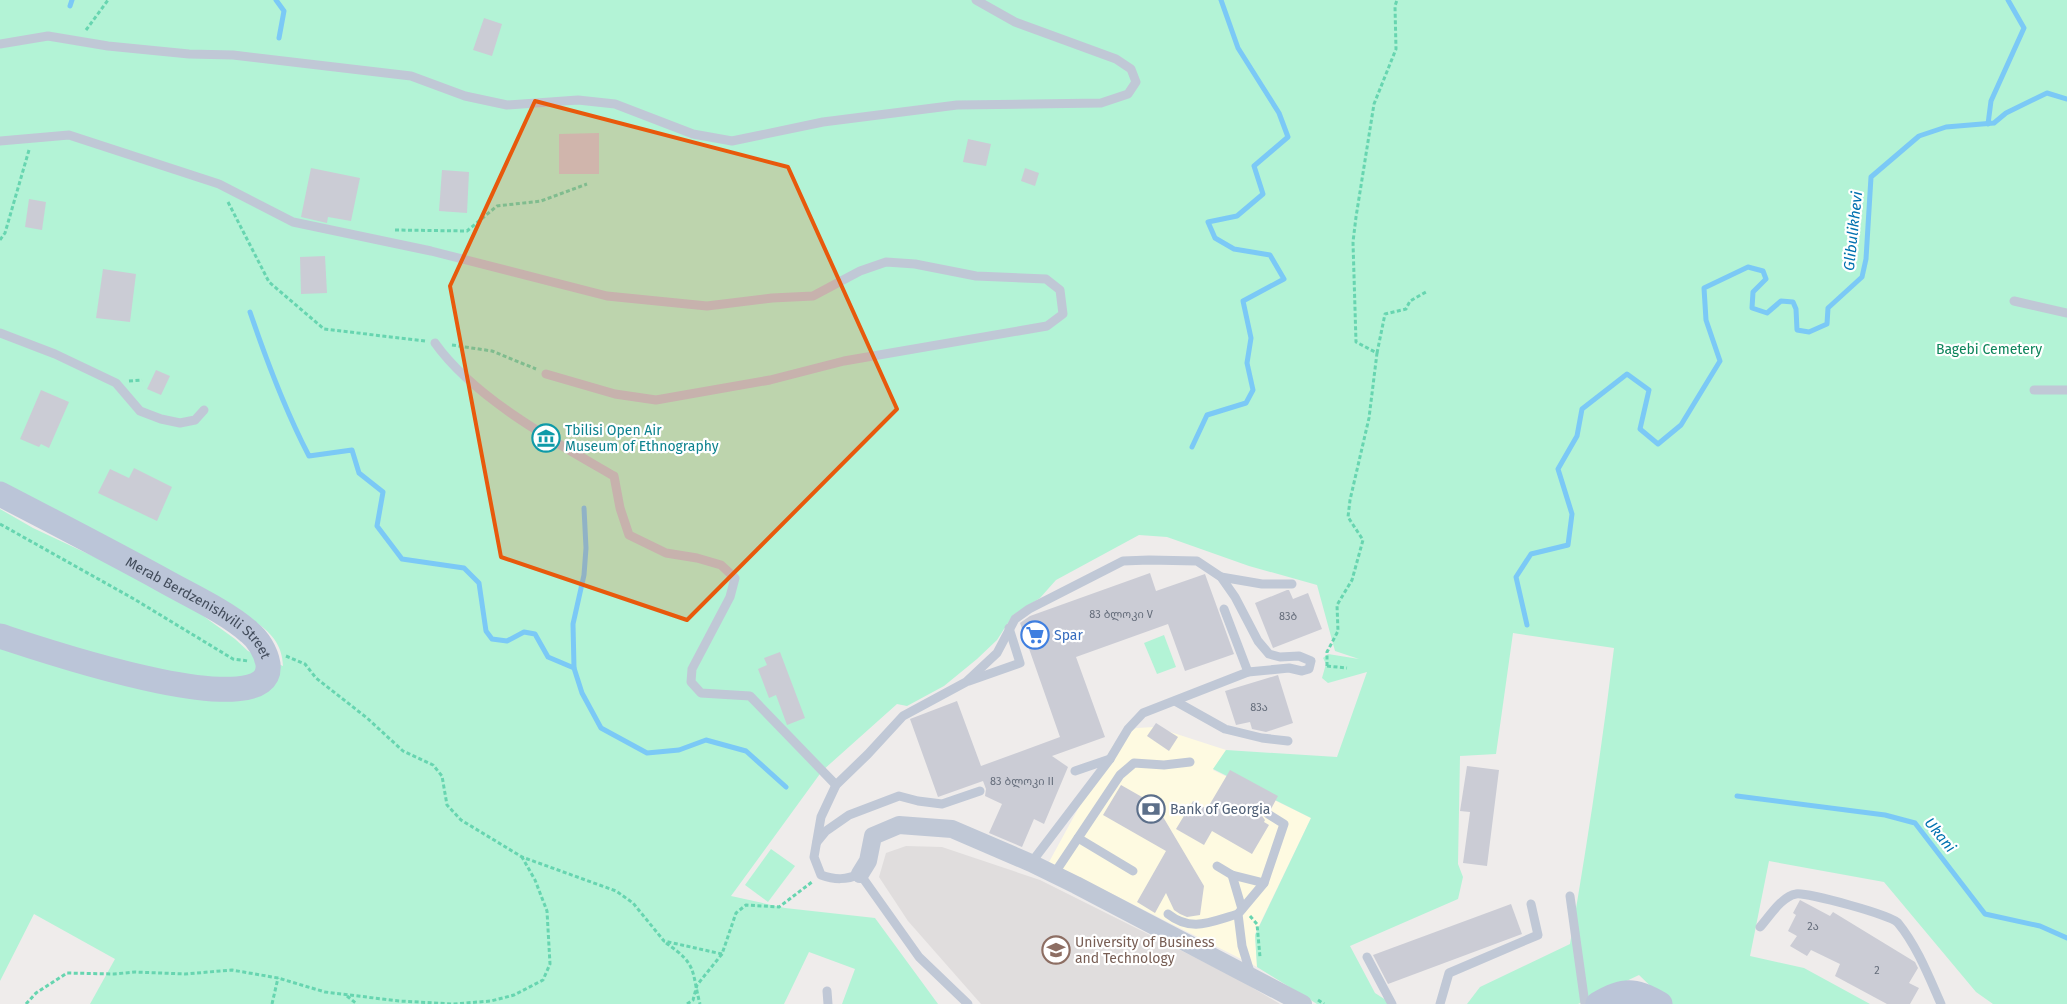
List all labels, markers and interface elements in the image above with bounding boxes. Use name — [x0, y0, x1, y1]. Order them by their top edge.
water label: Glibulikhevi — [1840, 190, 1866, 272]
park label: Bagebi Cemetery — [1936, 341, 2042, 358]
place label: Tbilisi Open Air Museum of Ethnography — [565, 422, 719, 455]
museum icon: Tbilisi Open Air Museum of Ethnography — [531, 423, 561, 453]
street label: Merab Berdzenishvili Street — [123, 553, 274, 662]
house number: 83 ბლოკი V — [1089, 608, 1154, 621]
house number: 83ბ — [1279, 610, 1297, 623]
supermarket icon: Spar — [1020, 620, 1050, 650]
place label: Spar — [1054, 627, 1083, 644]
house number: 83ა — [1250, 701, 1268, 714]
house number: 83 ბლოკი II — [990, 775, 1054, 788]
bank icon: Bank of Georgia — [1136, 794, 1166, 824]
place label: Bank of Georgia — [1170, 801, 1270, 818]
water label: Ukani — [1921, 814, 1959, 856]
house number: 2ა — [1807, 920, 1819, 933]
place label: University of Business and Technology — [1075, 934, 1215, 967]
school or university icon: University of Business and Technology — [1041, 935, 1071, 965]
house number: 2 — [1874, 964, 1880, 977]

